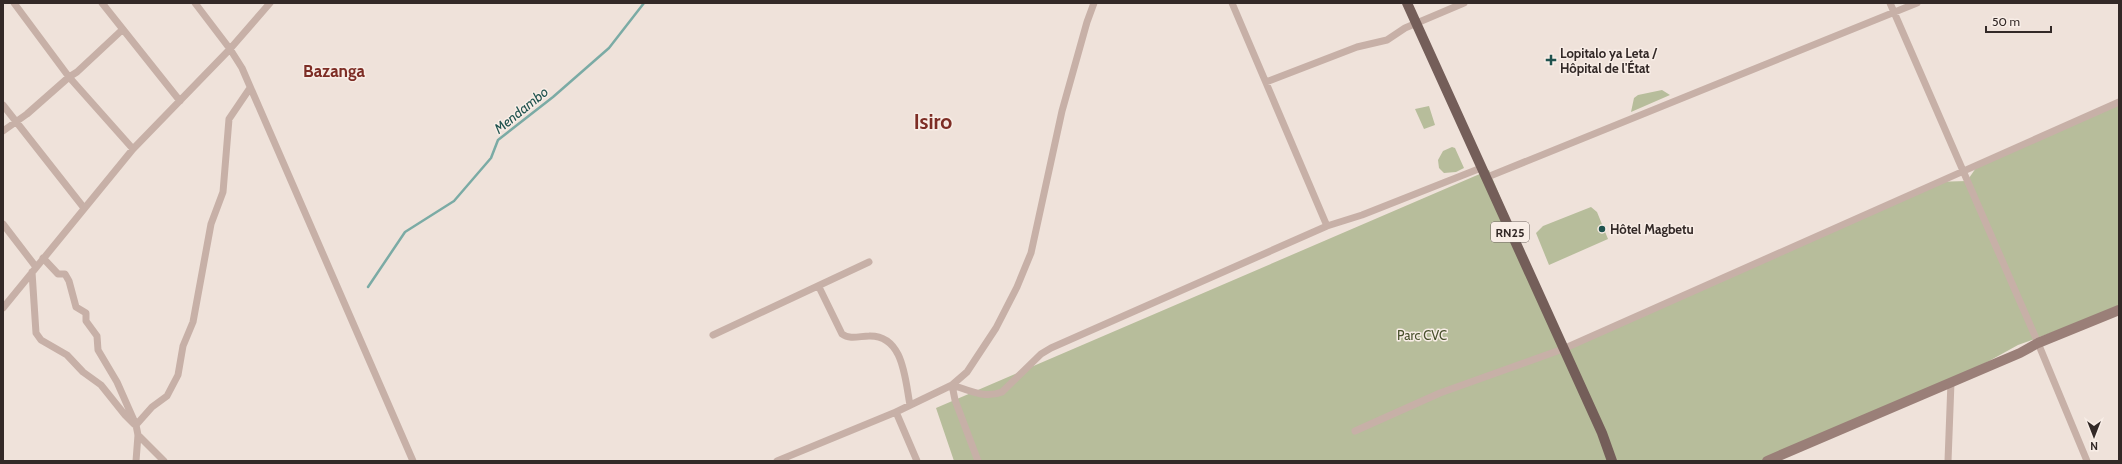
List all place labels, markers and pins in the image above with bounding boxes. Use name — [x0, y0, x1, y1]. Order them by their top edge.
place label: Lopitalo ya Leta / Hôpital de l'État — [1560, 45, 1657, 76]
marker: Lopitalo ya Leta / Hôpital de l'État — [1545, 54, 1557, 66]
place label: Hôtel Magbetu — [1610, 221, 1694, 237]
marker: Hôtel Magbetu — [1597, 224, 1607, 234]

